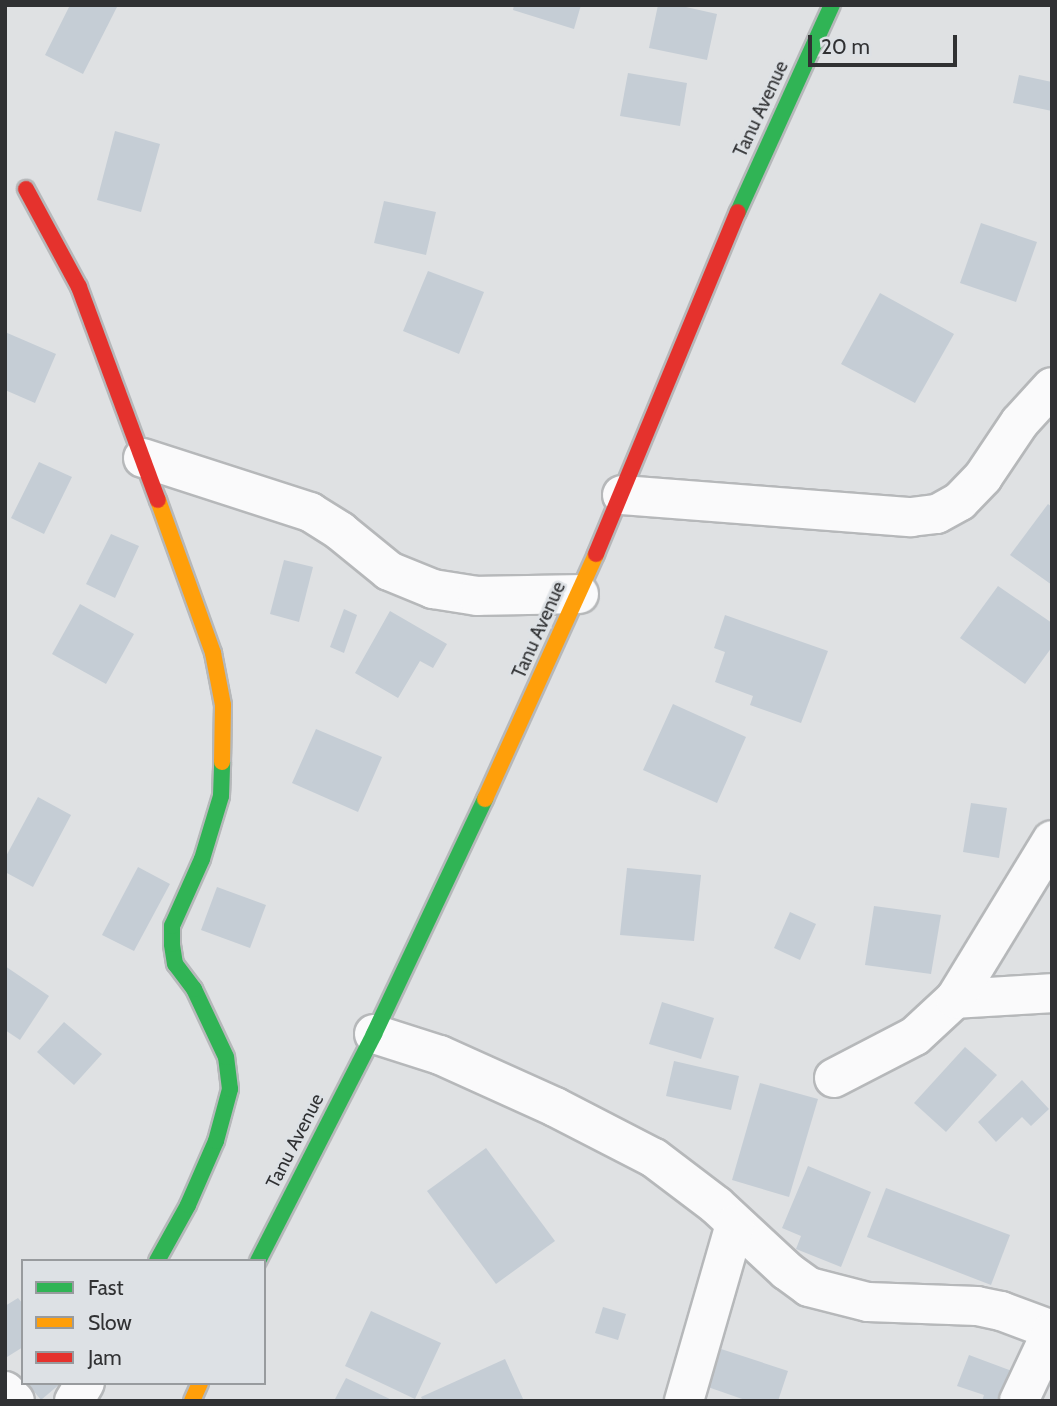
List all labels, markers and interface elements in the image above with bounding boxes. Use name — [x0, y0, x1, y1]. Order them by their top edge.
scale bar — [812, 21, 961, 65]
text: 20 m — [821, 34, 870, 59]
street label: Tanu Avenue — [729, 57, 793, 161]
street label: Tanu Avenue — [508, 578, 570, 682]
street label: Tanu Avenue — [261, 1090, 329, 1192]
legend — [21, 1259, 266, 1385]
text: Fast — [88, 1275, 124, 1300]
text: Slow — [88, 1310, 132, 1335]
text: Jam — [88, 1345, 122, 1370]

